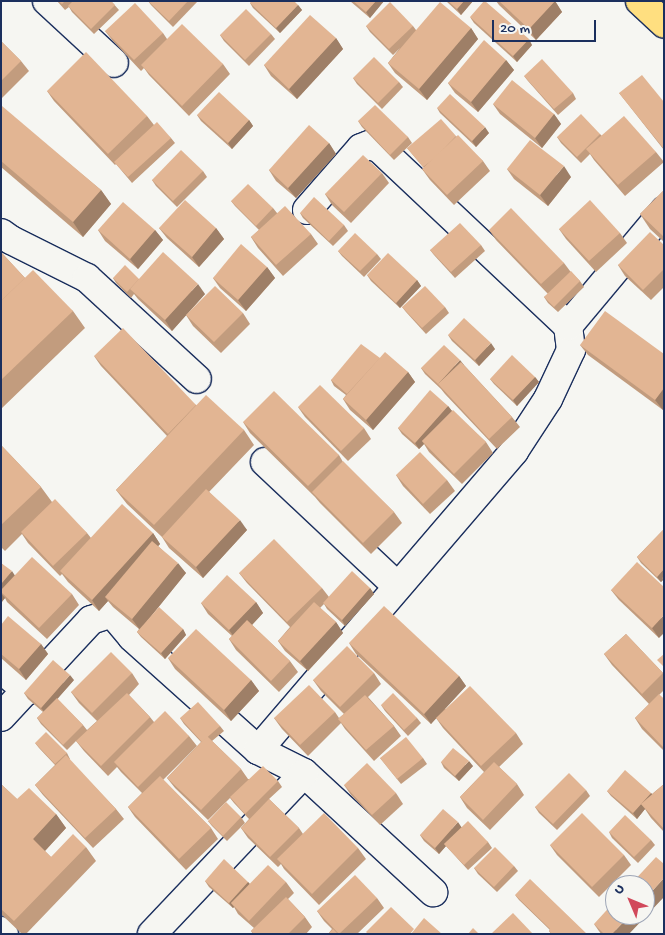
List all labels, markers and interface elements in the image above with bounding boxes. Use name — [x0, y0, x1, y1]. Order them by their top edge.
scale bar — [495, 10, 599, 42]
text: 20 m — [500, 20, 530, 38]
north arrow — [605, 875, 655, 925]
text: U — [611, 881, 629, 899]

